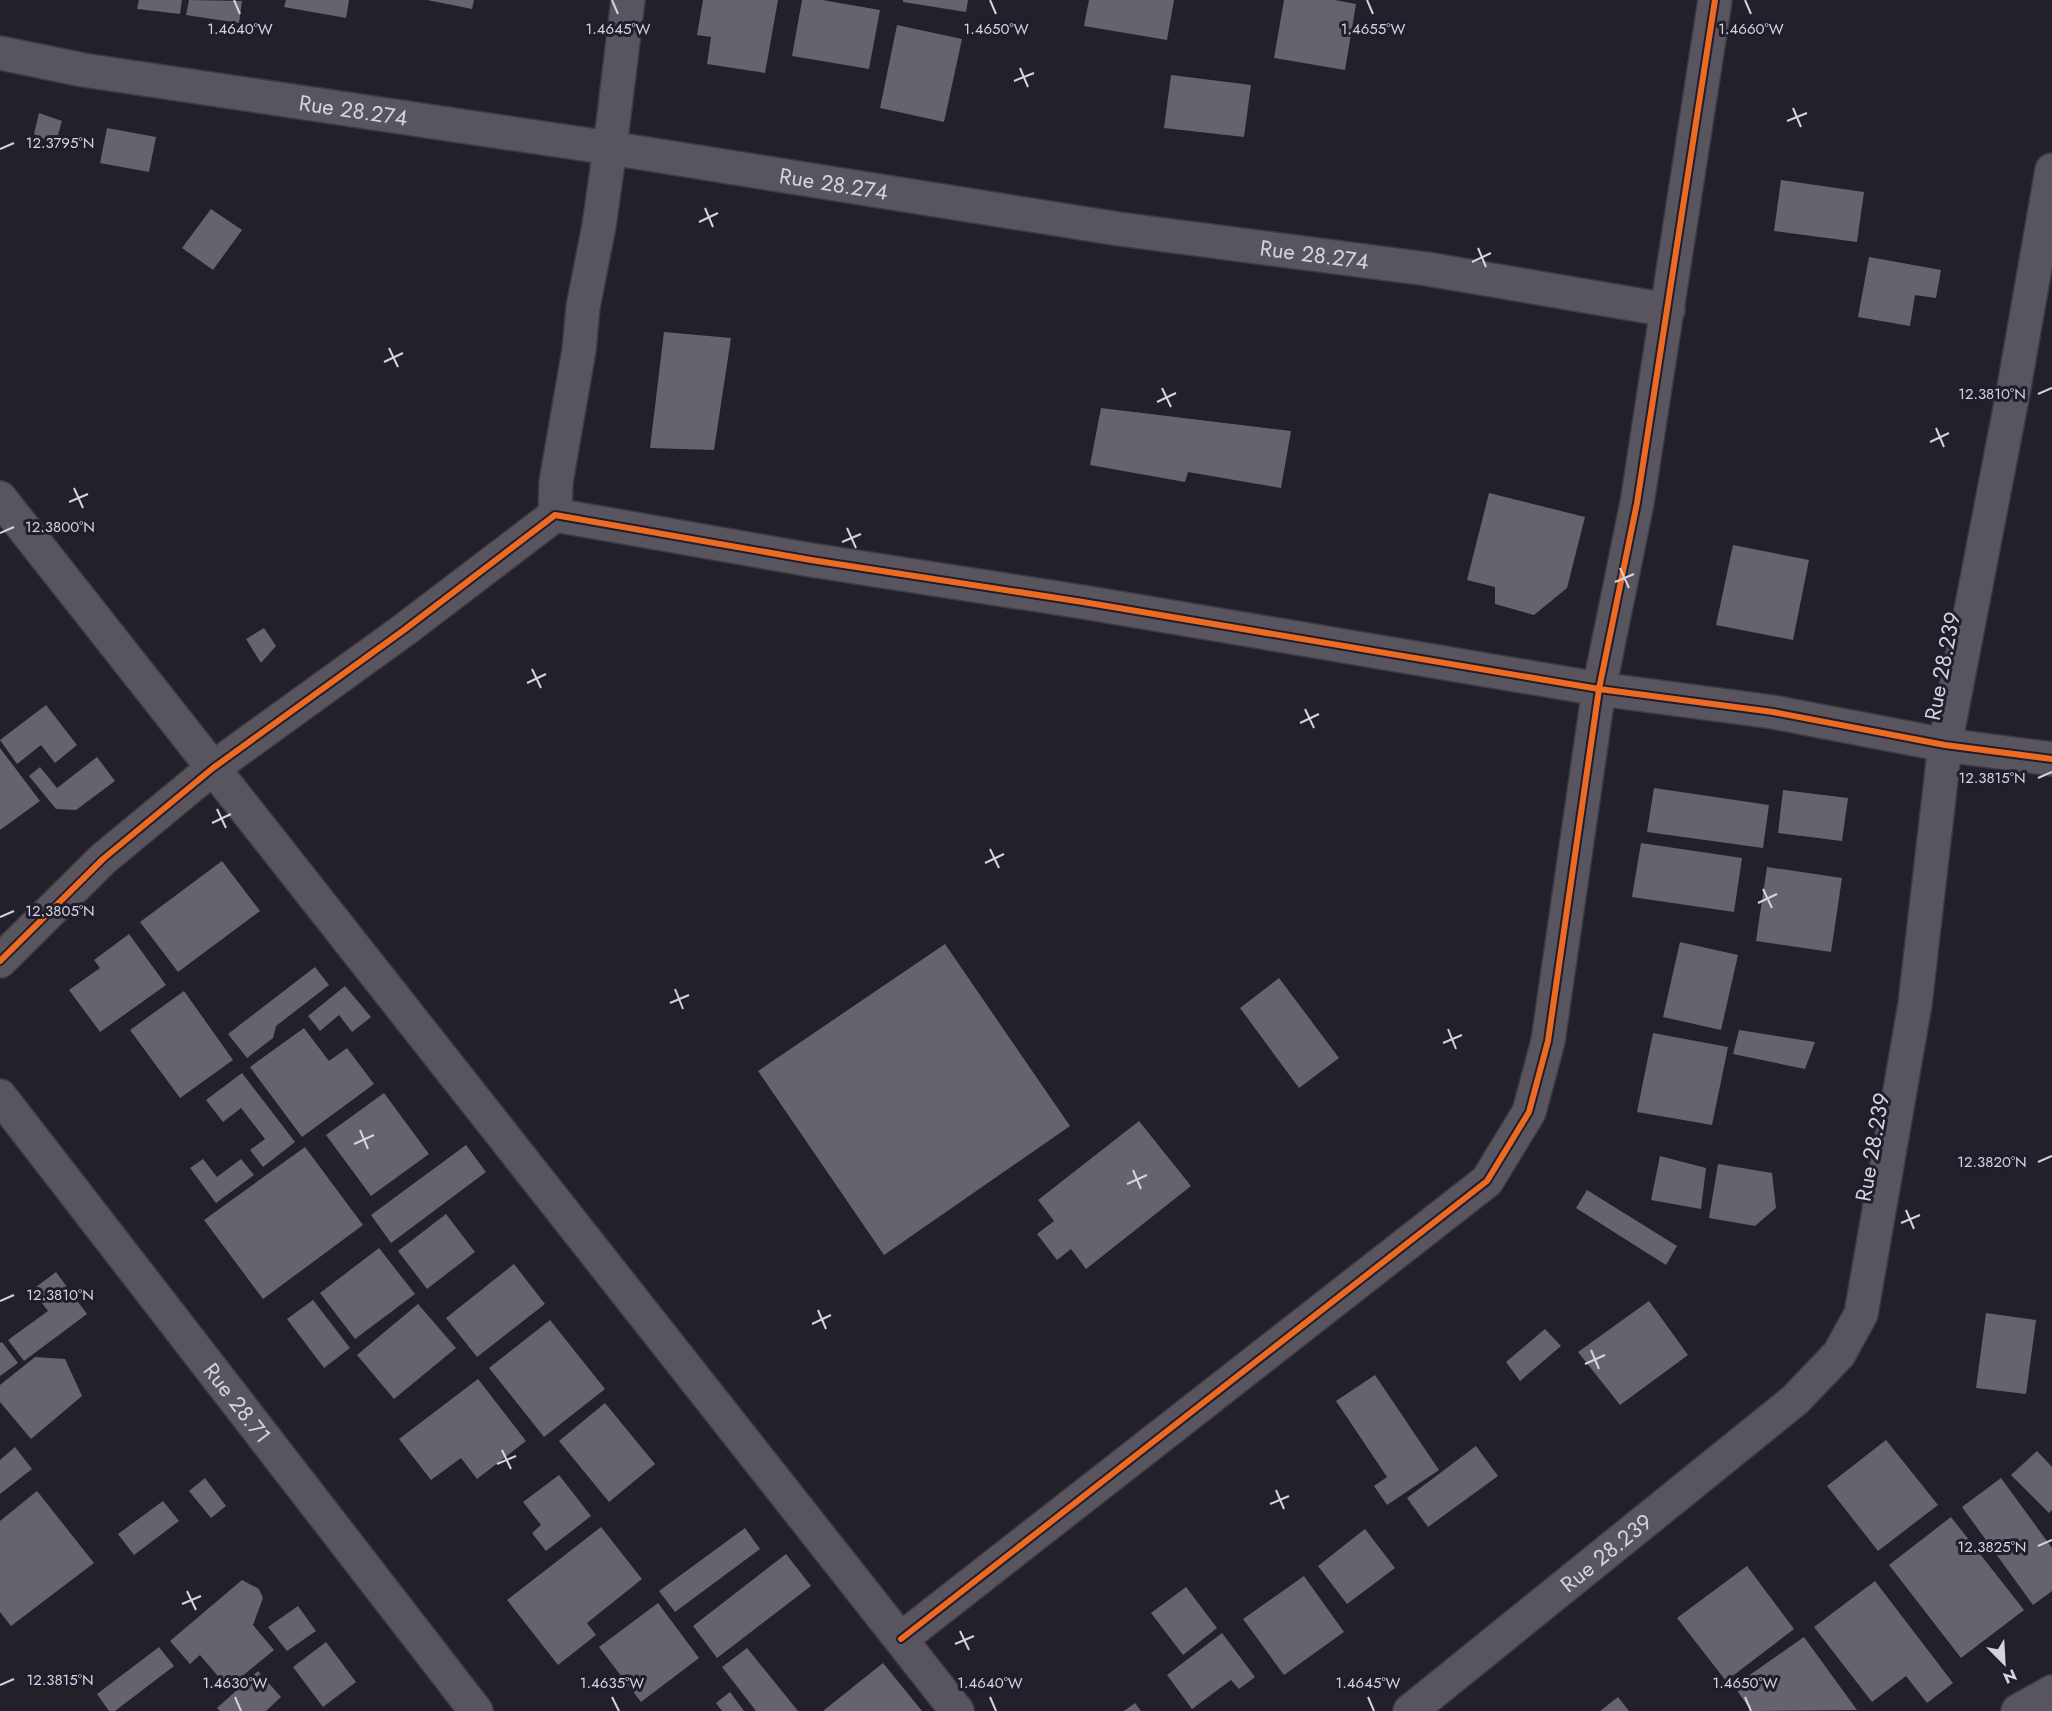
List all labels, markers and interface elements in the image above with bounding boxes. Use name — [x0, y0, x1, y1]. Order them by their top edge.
text: 1.4640°W — [207, 18, 273, 40]
text: 1.4645°W — [586, 18, 651, 40]
text: 1.4650°W — [963, 18, 1029, 40]
text: 1.4655°W — [1341, 18, 1405, 40]
text: 1.4660°W — [1718, 18, 1784, 40]
street label: Rue 28.274 — [297, 86, 410, 134]
text: 12.3795°N — [26, 132, 94, 154]
street label: Rue 28.274 — [777, 159, 891, 208]
street label: Rue 28.274 — [1258, 231, 1371, 277]
text: 12.3810°N — [1958, 383, 2026, 405]
text: 12.3800°N — [25, 516, 95, 538]
street label: Rue 28.239 — [1916, 609, 1968, 723]
text: 12.3815°N — [1958, 767, 2026, 789]
text: 12.3805°N — [25, 900, 95, 922]
street label: Rue 28.239 — [1847, 1090, 1897, 1204]
text: 12.3820°N — [1957, 1151, 2027, 1173]
text: 12.3810°N — [26, 1284, 94, 1306]
street label: Rue 28.71 — [196, 1356, 279, 1450]
street label: Rue 28.239 — [1553, 1506, 1659, 1600]
text: 12.3825°N — [1958, 1536, 2026, 1558]
north arrow — [1974, 1633, 2034, 1693]
text: N — [1999, 1663, 2020, 1689]
text: 12.3815°N — [26, 1669, 94, 1691]
text: 1.4630°W — [203, 1672, 268, 1694]
text: 1.4635°W — [580, 1672, 644, 1694]
text: 1.4640°W — [957, 1672, 1023, 1694]
text: 1.4645°W — [1336, 1672, 1401, 1694]
text: 1.4650°W — [1712, 1672, 1778, 1694]

